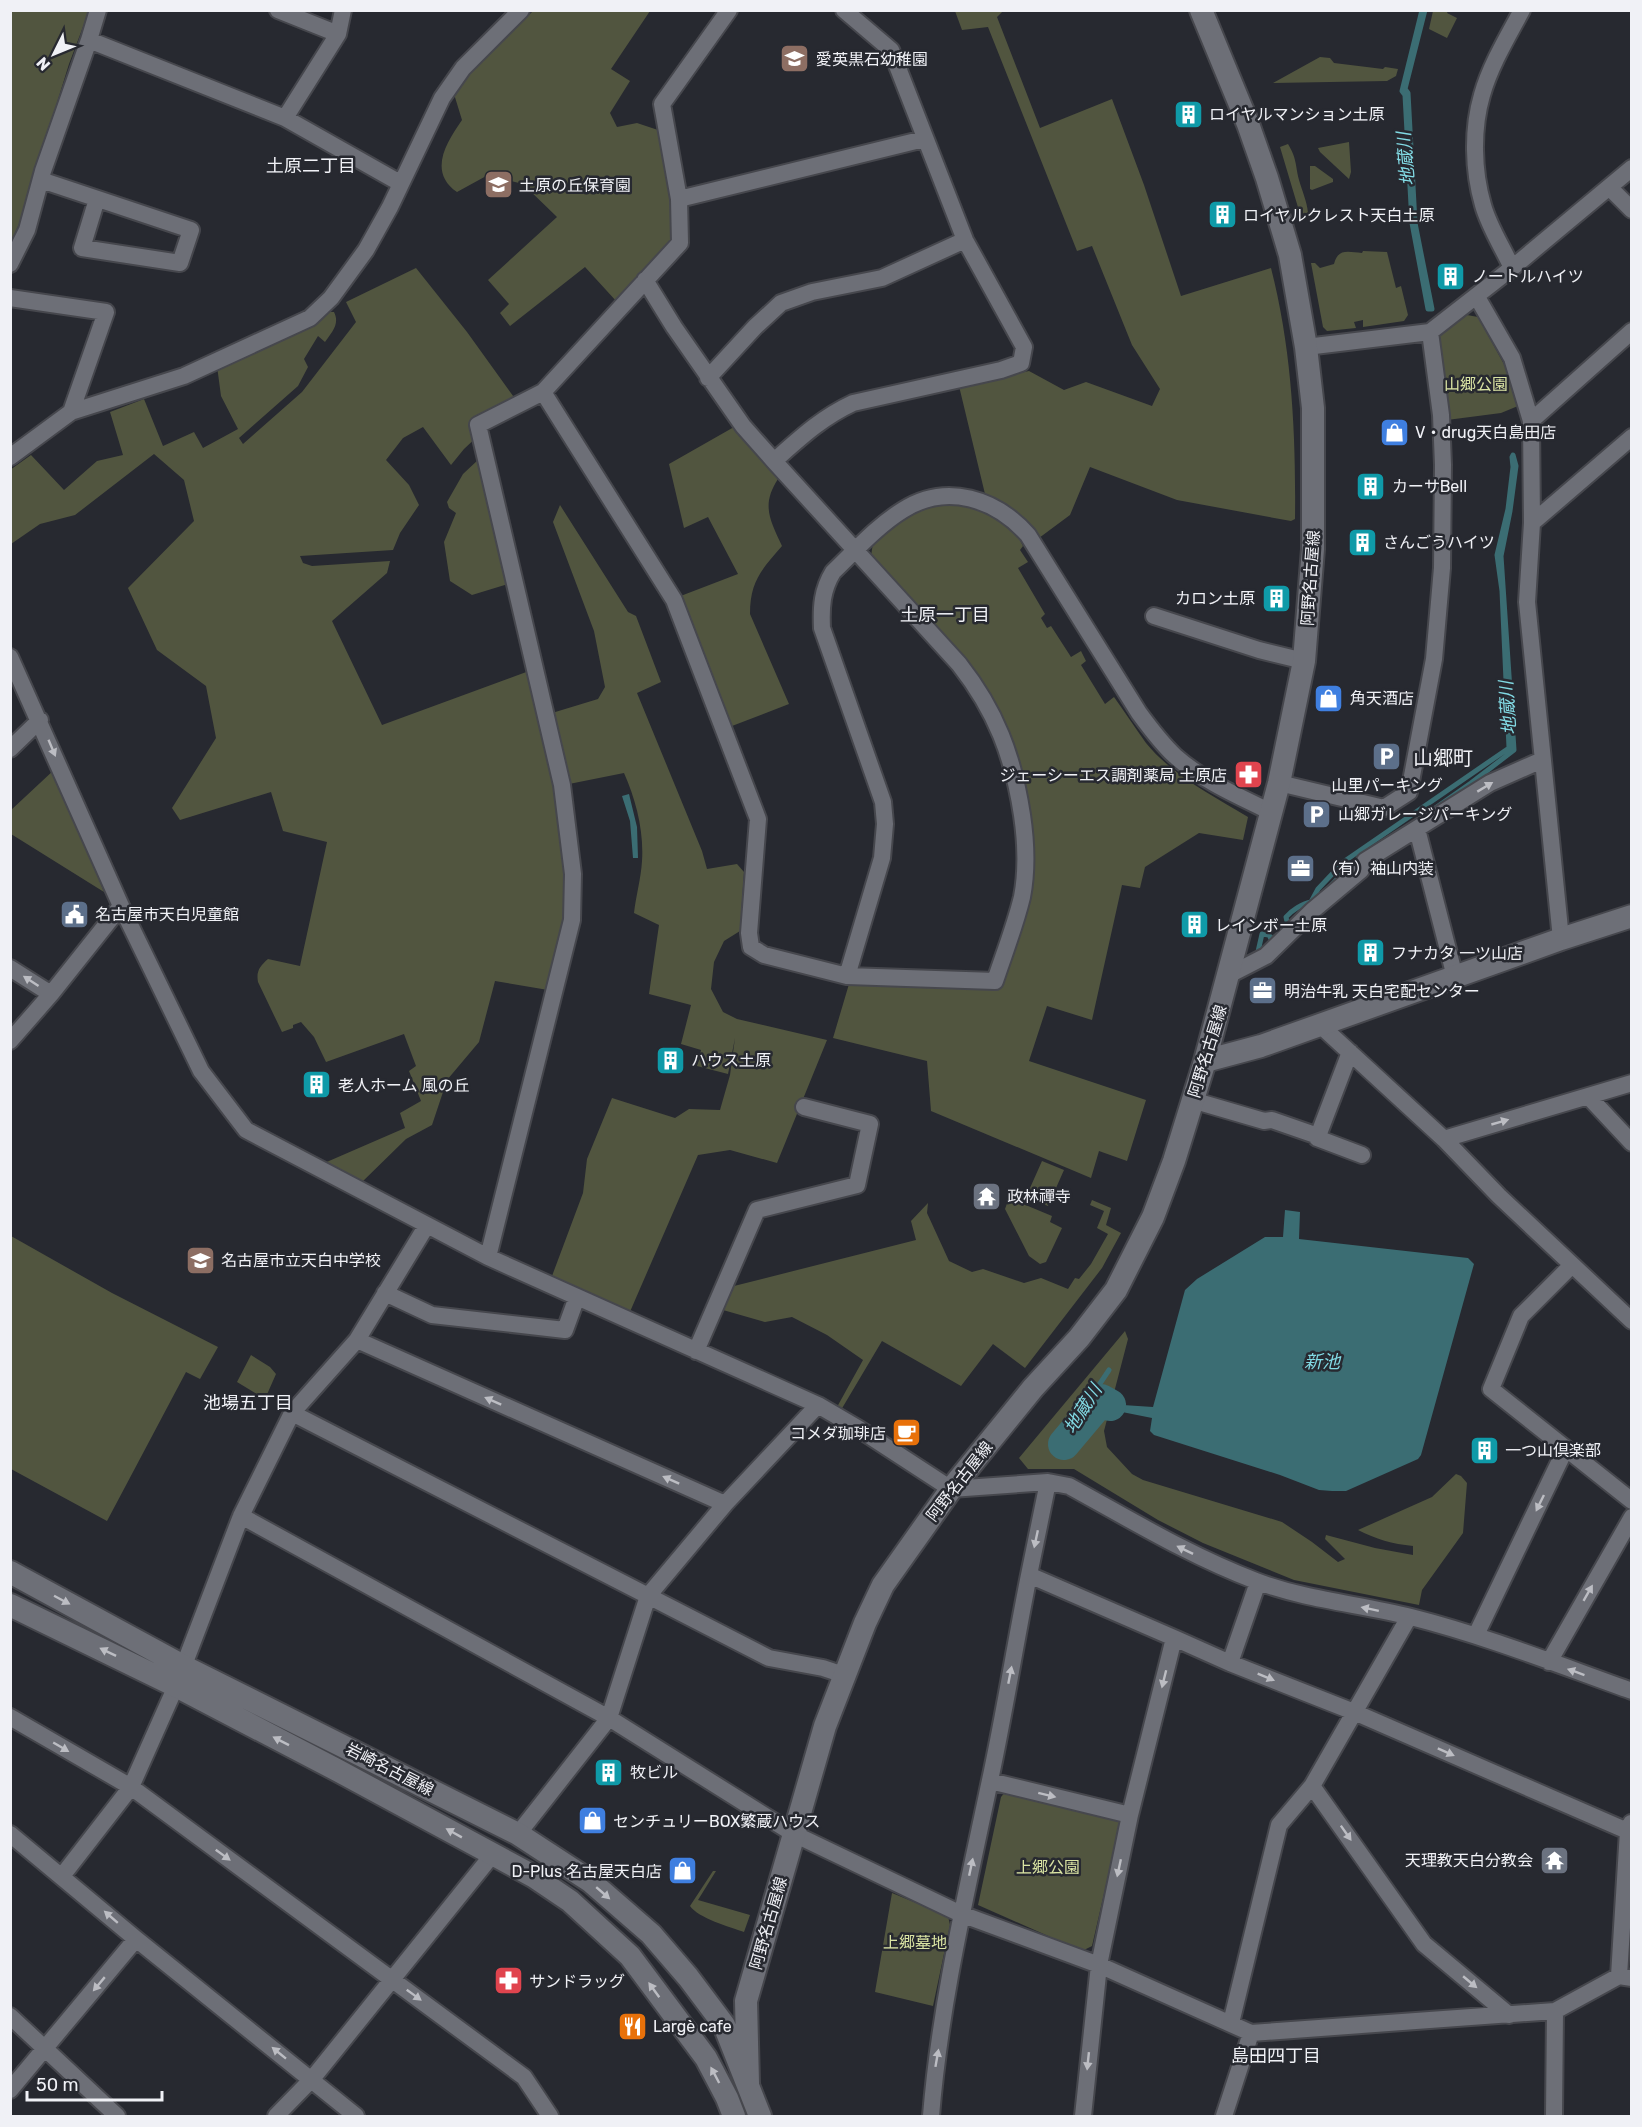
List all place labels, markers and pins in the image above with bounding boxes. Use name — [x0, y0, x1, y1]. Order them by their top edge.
school or university icon: 愛英黒石幼稚園 — [779, 43, 811, 75]
place label: 愛英黒石幼稚園 — [816, 50, 928, 69]
building icon: ロイヤルマンション土原 — [1172, 98, 1204, 130]
place label: ロイヤルマンション土原 — [1209, 105, 1385, 124]
school or university icon: 土原の丘保育園 — [482, 169, 514, 201]
place label: 土原の丘保育園 — [519, 176, 631, 195]
building icon: ロイヤルクレスト天白土原 — [1206, 199, 1238, 231]
place label: ロイヤルクレスト天白土原 — [1243, 206, 1435, 225]
building icon: ノートルハイツ — [1435, 260, 1467, 292]
place label: ノートルハイツ — [1472, 267, 1584, 286]
shop icon: V・drug天白島田店 — [1378, 416, 1410, 448]
place label: V・drug天白島田店 — [1415, 423, 1556, 442]
building icon: カーサBell — [1355, 470, 1387, 502]
place label: カーサBell — [1392, 477, 1467, 496]
building icon: さんごうハイツ — [1346, 526, 1378, 558]
place label: さんごうハイツ — [1383, 533, 1495, 552]
building icon: カロン土原 — [1260, 582, 1292, 614]
place label: カロン土原 — [1175, 589, 1255, 608]
shop icon: 角天酒店 — [1313, 682, 1345, 714]
place label: 角天酒店 — [1350, 689, 1414, 708]
parking icon: 山里パーキング — [1371, 741, 1403, 773]
pharmacy icon: ジェーシーエス調剤薬局 土原店 — [1232, 759, 1264, 791]
place label: ジェーシーエス調剤薬局 土原店 — [999, 766, 1227, 785]
place label: 山里パーキング — [1331, 776, 1443, 795]
parking icon: 山郷ガレージパーキング — [1301, 798, 1333, 830]
place label: 山郷ガレージパーキング — [1338, 805, 1512, 824]
office icon: （有）袖山内装 — [1285, 852, 1317, 884]
place label: （有）袖山内装 — [1322, 859, 1434, 878]
public building icon: 名古屋市天白児童館 — [58, 898, 90, 930]
place label: 名古屋市天白児童館 — [95, 905, 239, 924]
building icon: レインボー土原 — [1178, 909, 1210, 941]
place label: レインボー土原 — [1215, 916, 1327, 935]
building icon: フナカタ 一ツ山店 — [1354, 937, 1386, 969]
place label: フナカタ 一ツ山店 — [1391, 944, 1523, 963]
office icon: 明治牛乳 天白宅配センター — [1247, 975, 1279, 1007]
place label: 明治牛乳 天白宅配センター — [1284, 982, 1480, 1001]
building icon: ハウス土原 — [654, 1044, 686, 1076]
place label: ハウス土原 — [691, 1051, 771, 1070]
building icon: 老人ホーム 風の丘 — [301, 1069, 333, 1101]
place label: 老人ホーム 風の丘 — [338, 1076, 469, 1095]
temple icon: 政林禪寺 — [970, 1180, 1002, 1212]
place label: 政林禪寺 — [1007, 1187, 1071, 1206]
school or university icon: 名古屋市立天白中学校 — [184, 1244, 216, 1276]
place label: 名古屋市立天白中学校 — [221, 1251, 381, 1270]
cafe icon: コメダ珈琲店 — [891, 1417, 923, 1449]
place label: コメダ珈琲店 — [790, 1424, 886, 1443]
building icon: 一つ山倶楽部 — [1468, 1434, 1500, 1466]
place label: 一つ山倶楽部 — [1505, 1441, 1601, 1460]
building icon: 牧ビル — [593, 1756, 625, 1788]
place label: 牧ビル — [630, 1763, 678, 1782]
shop icon: センチュリーBOX繁蔵ハウス — [576, 1805, 608, 1837]
place label: センチュリーBOX繁蔵ハウス — [613, 1812, 820, 1831]
temple icon: 天理教天白分教会 — [1538, 1844, 1570, 1876]
place label: 天理教天白分教会 — [1405, 1851, 1533, 1870]
shop icon: D-Plus 名古屋天白店 — [667, 1855, 699, 1887]
place label: D-Plus 名古屋天白店 — [511, 1862, 662, 1881]
pharmacy icon: サンドラッグ — [492, 1965, 524, 1997]
place label: サンドラッグ — [529, 1972, 625, 1991]
restaurant icon: Largè cafe — [616, 2010, 648, 2042]
place label: Largè cafe — [653, 2017, 732, 2036]

